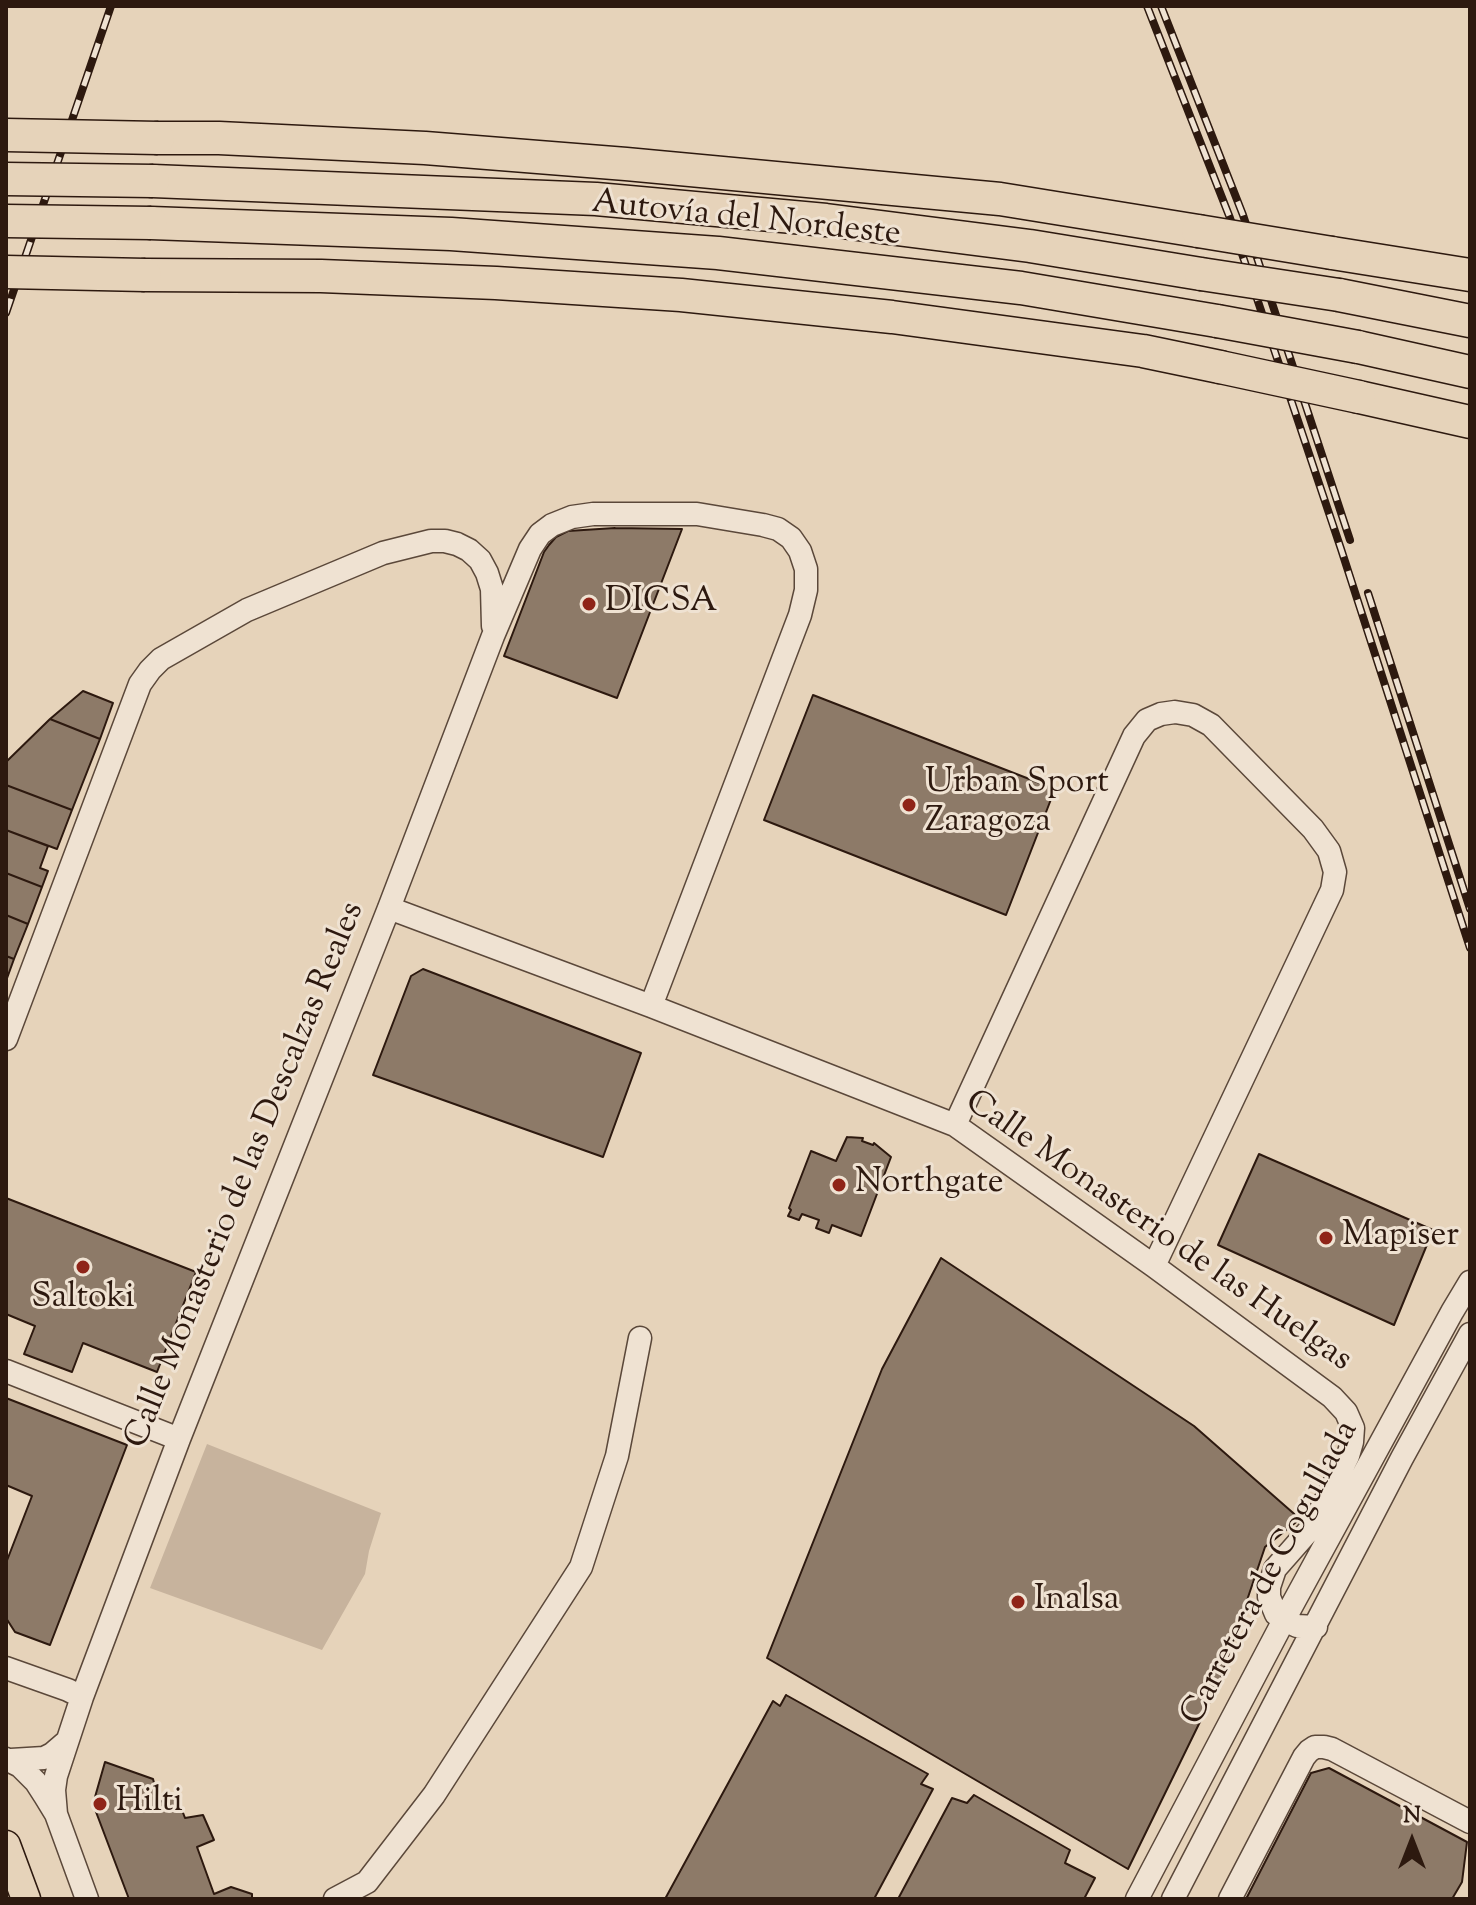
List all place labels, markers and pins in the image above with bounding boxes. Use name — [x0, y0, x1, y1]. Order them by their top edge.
place label: DICSA — [605, 584, 717, 624]
marker: DICSA — [580, 595, 598, 613]
place label: Urban Sport Zaragoza — [925, 765, 1109, 844]
marker: Urban Sport Zaragoza — [900, 796, 918, 814]
place label: Northgate — [855, 1165, 1004, 1205]
marker: Northgate — [830, 1176, 848, 1194]
place label: Mapiser — [1342, 1218, 1459, 1258]
marker: Mapiser — [1317, 1229, 1335, 1247]
marker: Saltoki — [74, 1258, 92, 1276]
place label: Saltoki — [31, 1280, 135, 1320]
place label: Inalsa — [1034, 1582, 1119, 1622]
marker: Inalsa — [1009, 1593, 1027, 1611]
place label: Hilti — [116, 1784, 183, 1824]
marker: Hilti — [91, 1795, 109, 1813]

